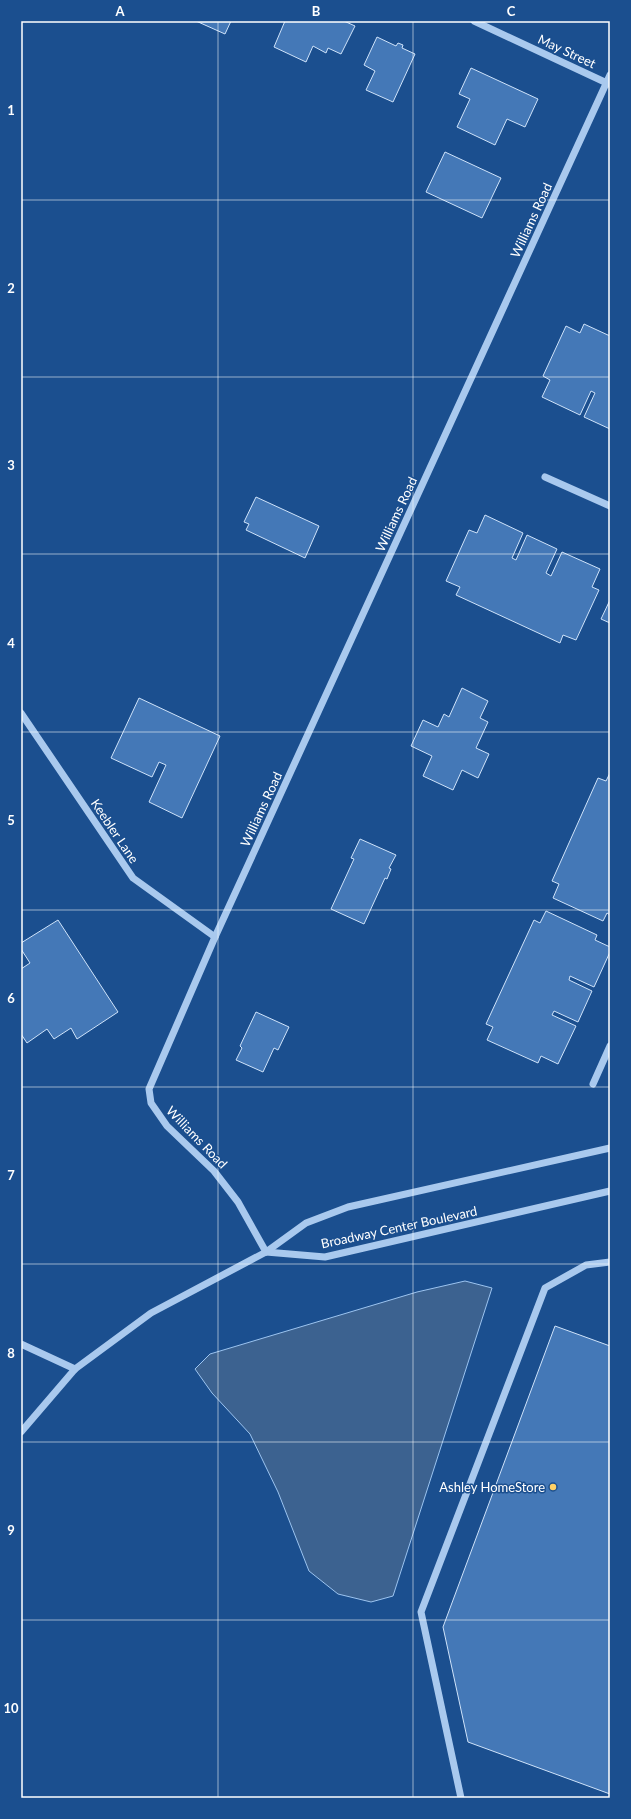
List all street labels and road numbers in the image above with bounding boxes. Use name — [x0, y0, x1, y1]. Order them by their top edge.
street label: May Street — [535, 31, 599, 72]
street label: Williams Road — [507, 180, 555, 260]
street label: Williams Road — [372, 474, 420, 554]
street label: Williams Road — [237, 769, 285, 849]
street label: Keebler Lane — [88, 796, 142, 866]
street label: Williams Road — [163, 1102, 231, 1172]
street label: Broadway Center Boulevard — [319, 1203, 479, 1251]

